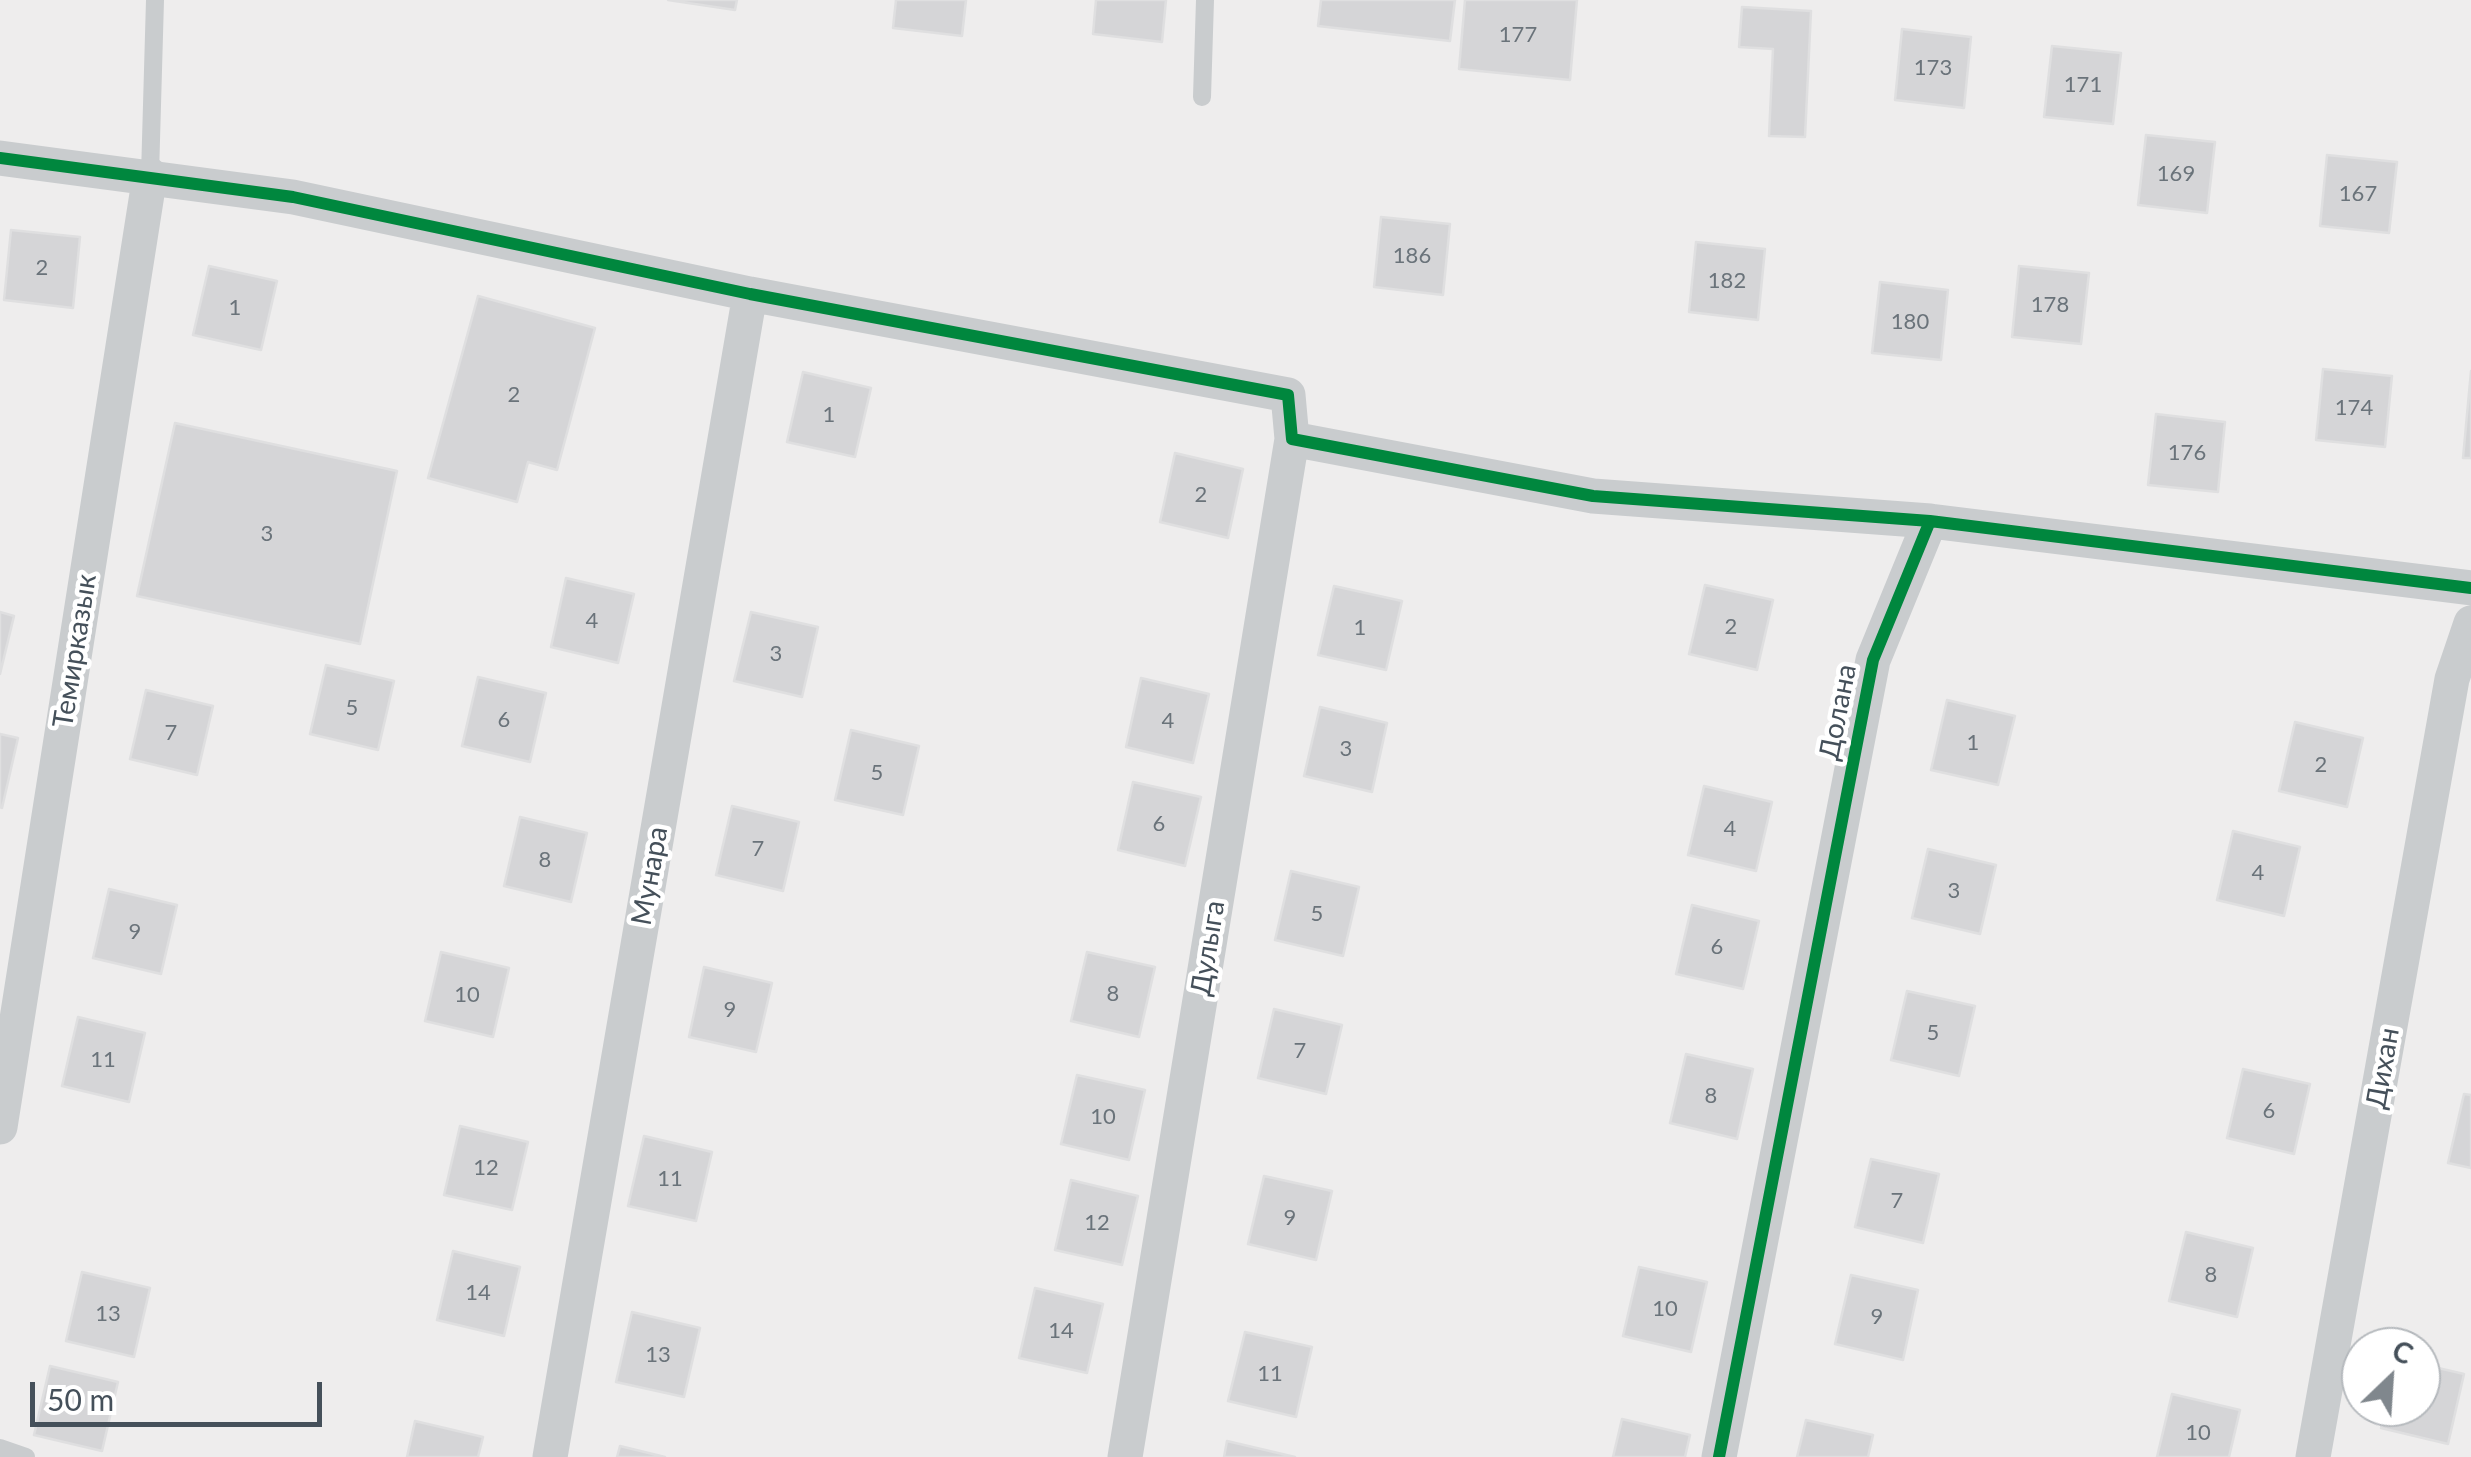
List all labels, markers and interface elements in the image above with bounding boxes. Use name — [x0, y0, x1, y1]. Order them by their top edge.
house number: 177 — [1499, 22, 1537, 48]
house number: 173 — [1914, 55, 1952, 81]
house number: 171 — [2064, 72, 2102, 98]
house number: 169 — [2157, 161, 2195, 187]
house number: 167 — [2339, 181, 2377, 207]
house number: 186 — [1393, 243, 1431, 269]
house number: 2 — [36, 255, 48, 281]
house number: 182 — [1708, 268, 1746, 294]
house number: 178 — [2031, 292, 2069, 318]
house number: 1 — [229, 295, 241, 321]
house number: 180 — [1891, 309, 1929, 335]
house number: 2 — [508, 382, 520, 408]
house number: 174 — [2335, 395, 2373, 421]
house number: 1 — [823, 402, 835, 428]
house number: 176 — [2168, 440, 2206, 466]
house number: 2 — [1195, 482, 1207, 508]
house number: 3 — [261, 521, 273, 547]
street label: Темирказык — [46, 572, 104, 730]
house number: 4 — [586, 608, 598, 634]
house number: 2 — [1725, 614, 1737, 640]
house number: 1 — [1354, 615, 1366, 641]
house number: 3 — [770, 641, 782, 667]
street label: Долана — [1812, 661, 1864, 763]
house number: 5 — [346, 695, 358, 721]
house number: 6 — [498, 707, 510, 733]
house number: 4 — [1162, 708, 1174, 734]
house number: 7 — [165, 720, 177, 746]
house number: 1 — [1967, 730, 1979, 756]
house number: 3 — [1340, 736, 1352, 762]
house number: 2 — [2315, 752, 2327, 778]
house number: 5 — [871, 760, 883, 786]
house number: 6 — [1153, 811, 1165, 837]
house number: 4 — [1724, 816, 1736, 842]
street label: Мунара — [625, 824, 675, 928]
house number: 7 — [752, 836, 764, 862]
house number: 8 — [539, 847, 551, 873]
house number: 4 — [2252, 860, 2264, 886]
house number: 3 — [1948, 878, 1960, 904]
street label: Дулыга — [1184, 898, 1232, 998]
house number: 5 — [1311, 901, 1323, 927]
house number: 9 — [129, 919, 141, 945]
house number: 6 — [1711, 934, 1723, 960]
house number: 8 — [1107, 981, 1119, 1007]
house number: 10 — [454, 982, 480, 1008]
house number: 9 — [724, 997, 736, 1023]
house number: 5 — [1927, 1020, 1939, 1046]
street label: Дихан — [2359, 1025, 2407, 1111]
house number: 7 — [1294, 1038, 1306, 1064]
house number: 11 — [90, 1047, 116, 1073]
house number: 8 — [1705, 1083, 1717, 1109]
house number: 6 — [2263, 1098, 2275, 1124]
house number: 10 — [1090, 1104, 1116, 1130]
house number: 12 — [473, 1155, 499, 1181]
house number: 11 — [657, 1166, 683, 1192]
house number: 7 — [1891, 1188, 1903, 1214]
house number: 9 — [1284, 1205, 1296, 1231]
house number: 12 — [1084, 1210, 1110, 1236]
house number: 8 — [2205, 1262, 2217, 1288]
house number: 14 — [465, 1280, 491, 1306]
house number: 10 — [1652, 1296, 1678, 1322]
house number: 13 — [95, 1301, 121, 1327]
house number: 9 — [1871, 1304, 1883, 1330]
house number: 14 — [1048, 1318, 1074, 1344]
north arrow — [2341, 1327, 2441, 1427]
text: С — [2387, 1332, 2418, 1371]
house number: 13 — [645, 1342, 671, 1368]
house number: 11 — [1257, 1361, 1283, 1387]
scale bar — [35, 1362, 328, 1424]
text: 50 m — [47, 1381, 114, 1417]
house number: 10 — [2185, 1420, 2211, 1446]

